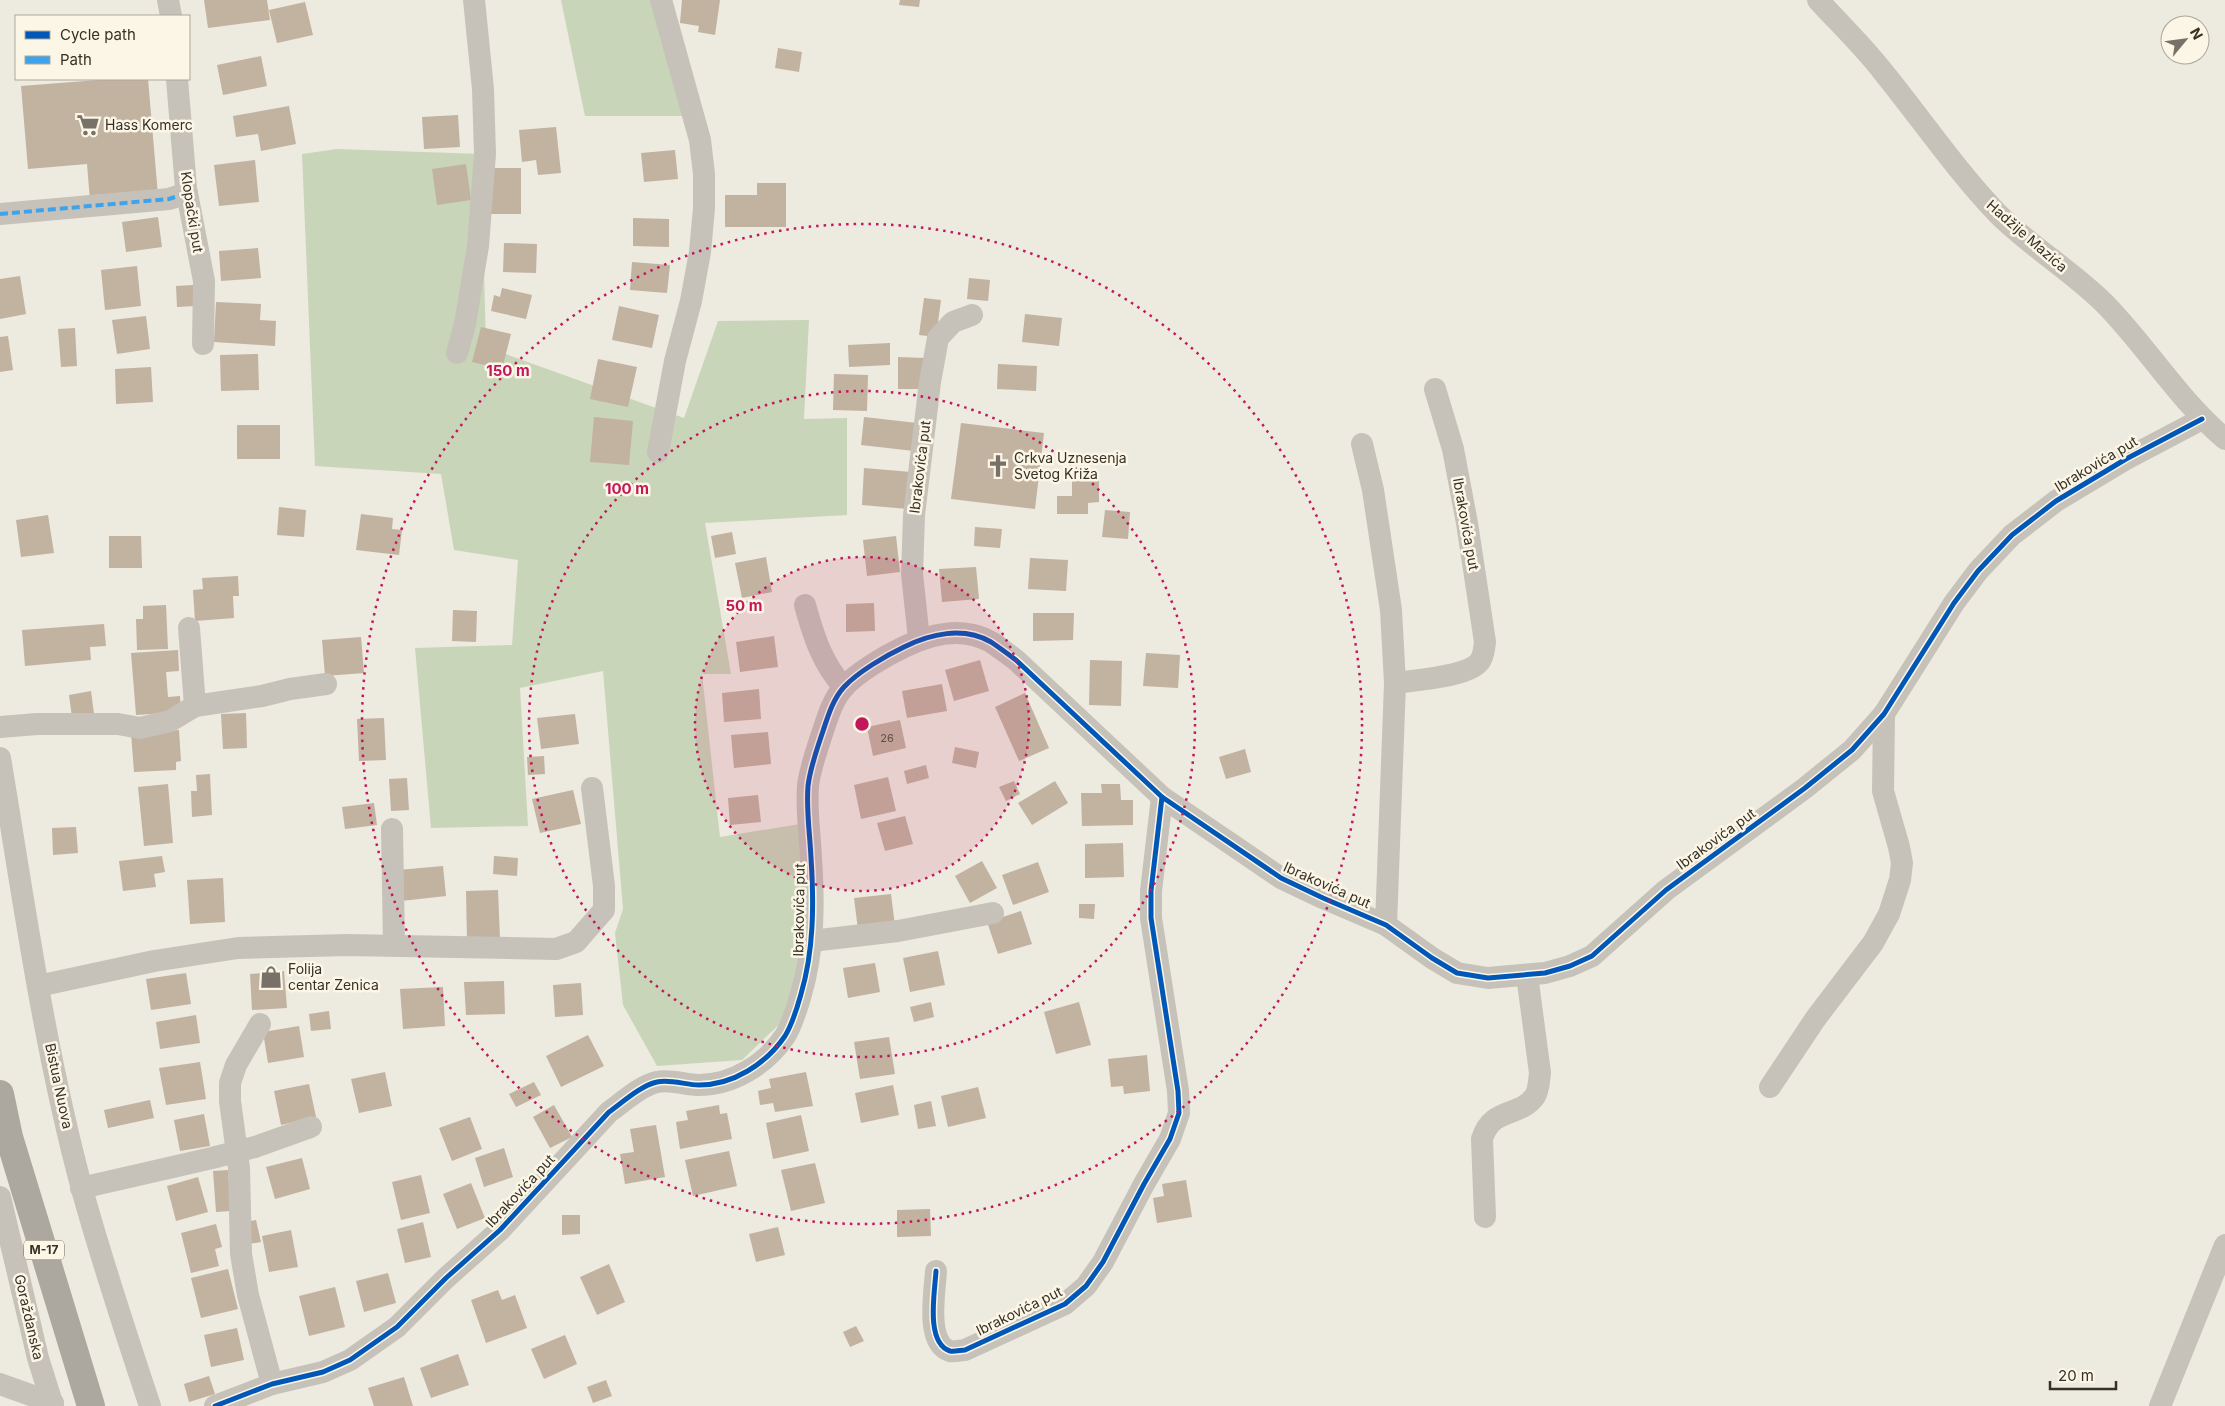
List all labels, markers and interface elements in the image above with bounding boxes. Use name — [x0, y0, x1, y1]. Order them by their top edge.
legend — [15, 15, 190, 80]
north arrow — [2160, 15, 2210, 65]
text: Cycle path — [60, 25, 136, 44]
text: N — [2187, 25, 2207, 42]
text: Path — [60, 50, 92, 69]
supermarket icon: Hass Komerc — [75, 112, 101, 138]
place label: Hass Komerc — [105, 116, 193, 133]
street label: Klopački put — [178, 170, 207, 254]
street label: Hadžije Mazića — [1984, 196, 2071, 275]
text: 150 m — [486, 361, 530, 380]
street label: Ibrakovića put — [905, 419, 934, 514]
street label: Ibrakovića put — [2051, 432, 2141, 495]
place label: Crkva Uznesenja Svetog Križa — [1014, 449, 1127, 482]
church icon: Crkva Uznesenja Svetog Križa — [985, 453, 1011, 479]
street label: Ibrakovića put — [1450, 476, 1483, 572]
text: 100 m — [605, 479, 649, 498]
text: 50 m — [726, 596, 762, 615]
centre of rings — [853, 715, 871, 733]
house number: 26 — [880, 731, 894, 745]
street label: Ibrakovića put — [1673, 804, 1759, 873]
street label: Ibrakovića put — [1281, 858, 1374, 912]
street label: Ibrakovića put — [789, 863, 808, 957]
place label: Folija centar Zenica — [288, 960, 379, 993]
shop icon: Folija centar Zenica — [258, 964, 284, 990]
street label: Bistua Nuova — [42, 1041, 77, 1130]
street label: Ibrakovića put — [482, 1150, 558, 1231]
road number: M-17 — [24, 1240, 64, 1260]
street label: Goraždanska — [11, 1273, 48, 1361]
street label: Ibrakovića put — [973, 1282, 1065, 1339]
scale bar — [2050, 1358, 2116, 1390]
text: 20 m — [2058, 1366, 2094, 1385]

